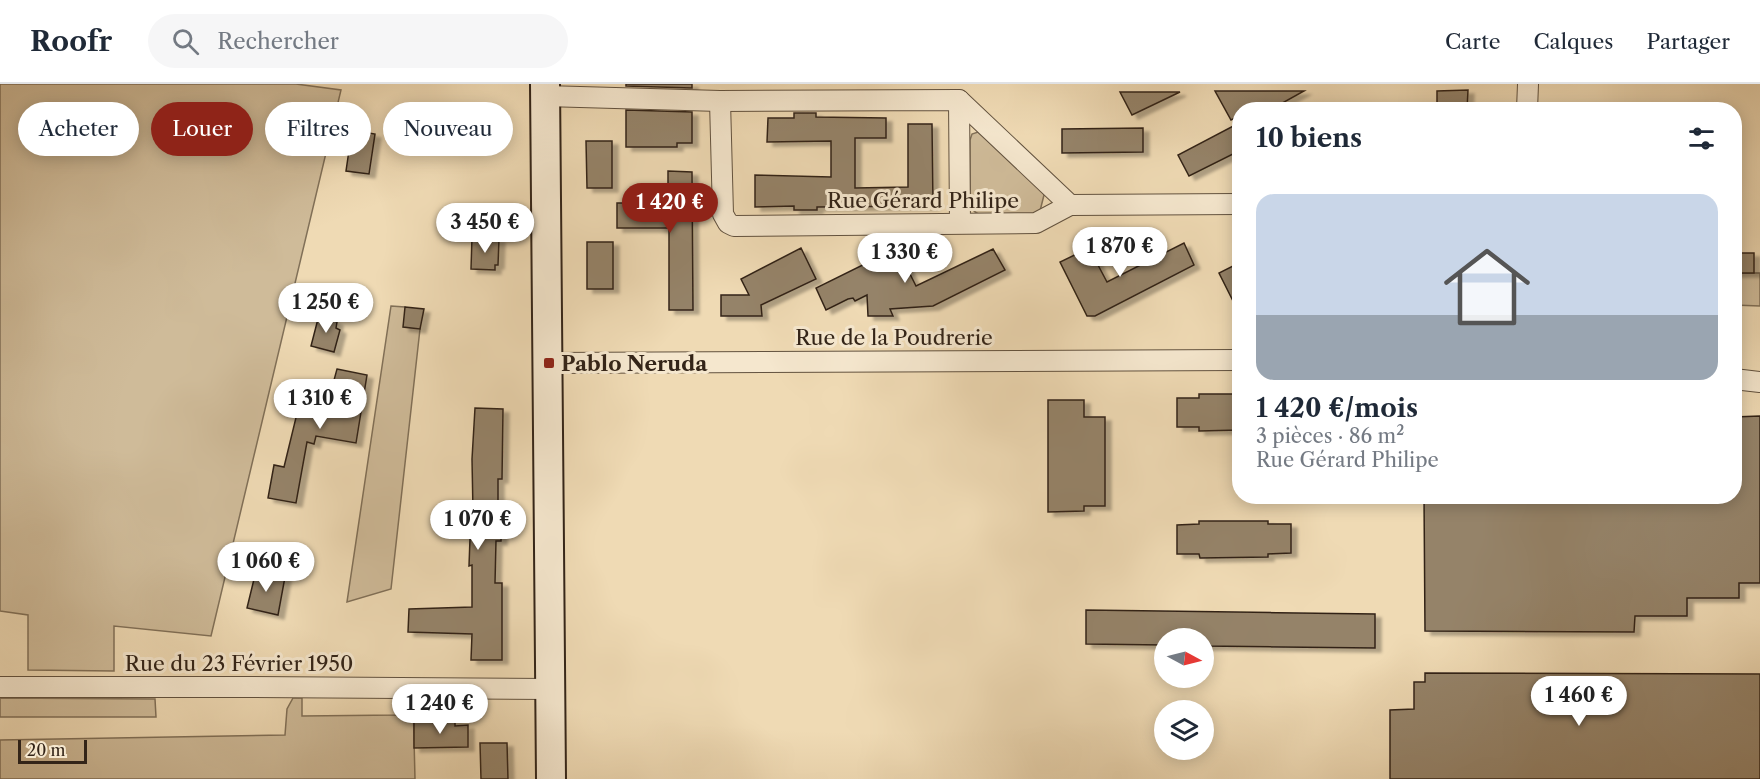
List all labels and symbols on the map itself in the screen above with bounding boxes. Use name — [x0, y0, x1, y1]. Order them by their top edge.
pin: 1 420 € — [615, 183, 725, 234]
street label: Rue Gérard Philipe — [827, 188, 1019, 213]
pin: 3 450 € — [430, 203, 540, 254]
pin: 1 870 € — [1065, 227, 1175, 278]
pin: 1 330 € — [850, 233, 960, 284]
pin: 1 250 € — [271, 283, 381, 334]
street label: Rue de la Poudrerie — [795, 325, 993, 350]
place label: Pablo Neruda — [561, 351, 708, 376]
marker: Pablo Neruda — [542, 356, 556, 370]
pin: 1 310 € — [265, 379, 375, 430]
pin: 1 070 € — [423, 500, 533, 551]
pin: 1 060 € — [211, 542, 321, 593]
north arrow — [1154, 628, 1214, 688]
street label: Rue du 23 Février 1950 — [125, 651, 353, 676]
pin: 1 460 € — [1524, 676, 1634, 727]
pin: 1 240 € — [385, 684, 495, 735]
scale bar — [18, 737, 87, 764]

